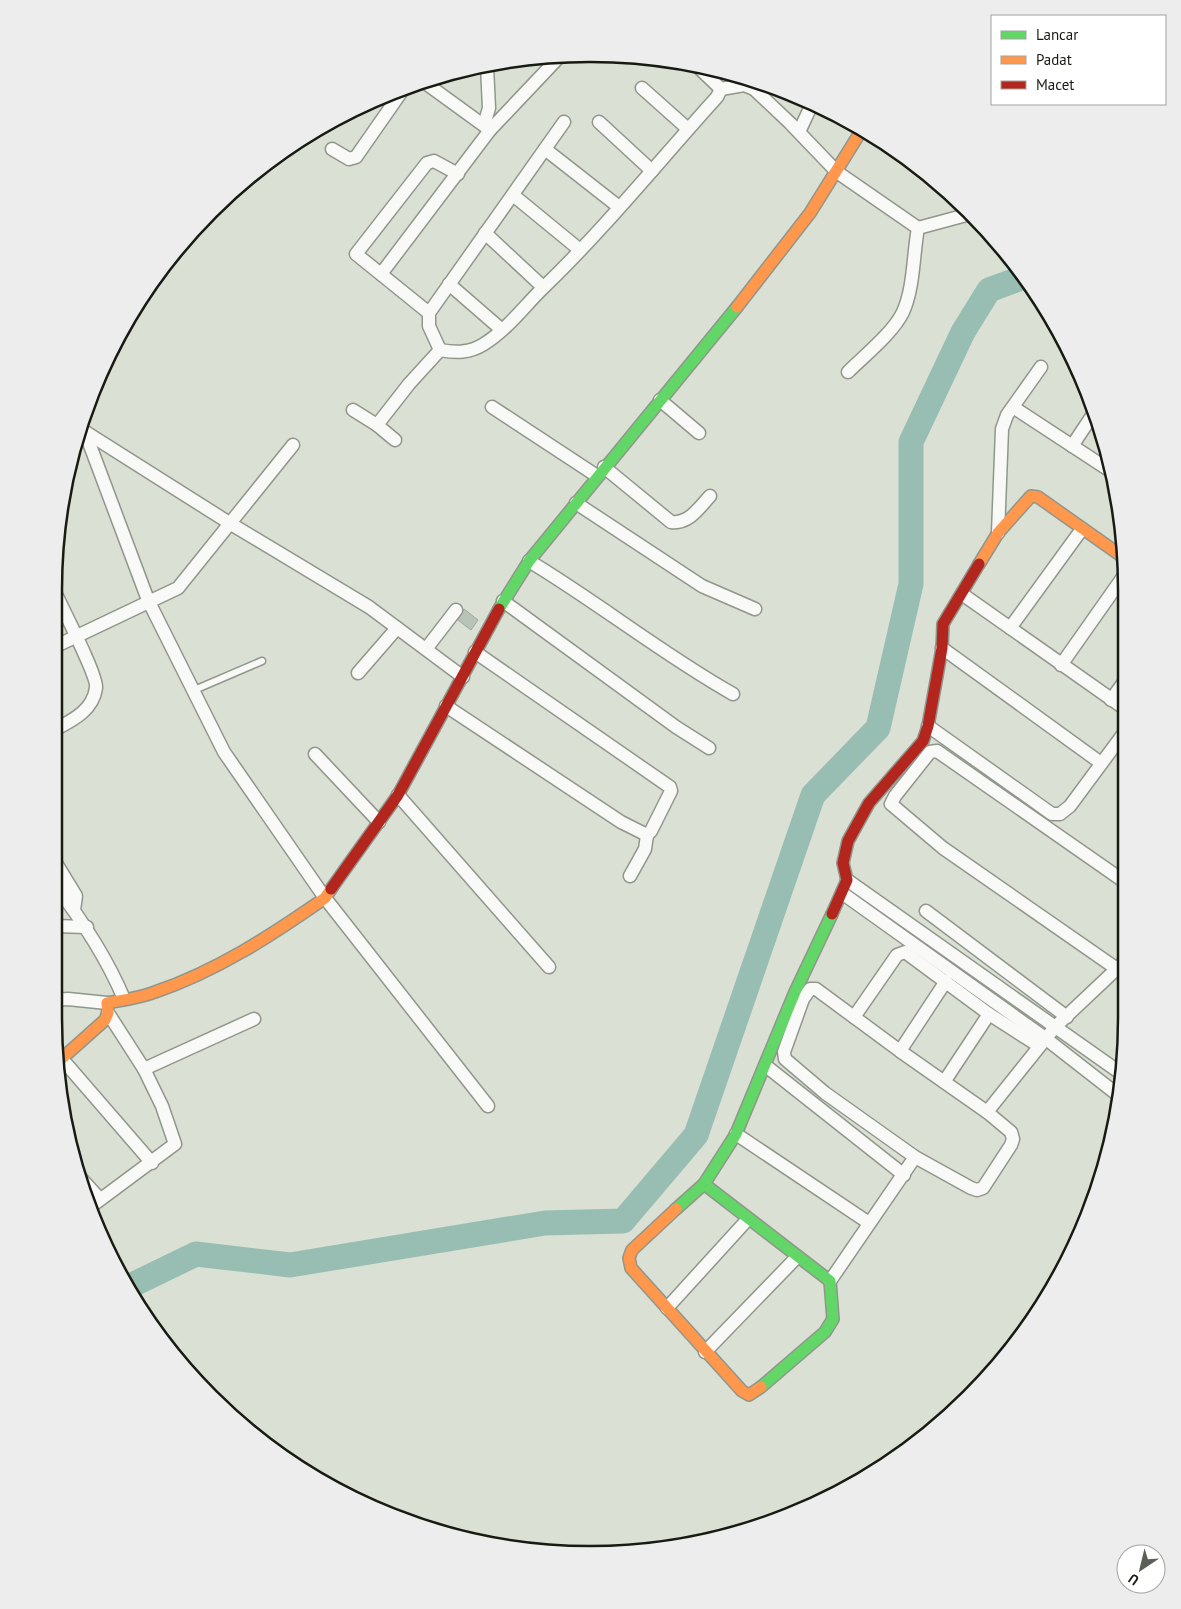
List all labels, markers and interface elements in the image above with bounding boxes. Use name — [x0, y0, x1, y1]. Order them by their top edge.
legend — [991, 15, 1166, 105]
text: Lancar — [1036, 25, 1078, 44]
text: Padat — [1036, 50, 1072, 69]
text: Macet — [1036, 75, 1074, 94]
north arrow — [1116, 1544, 1166, 1594]
text: U — [1125, 1570, 1142, 1590]

